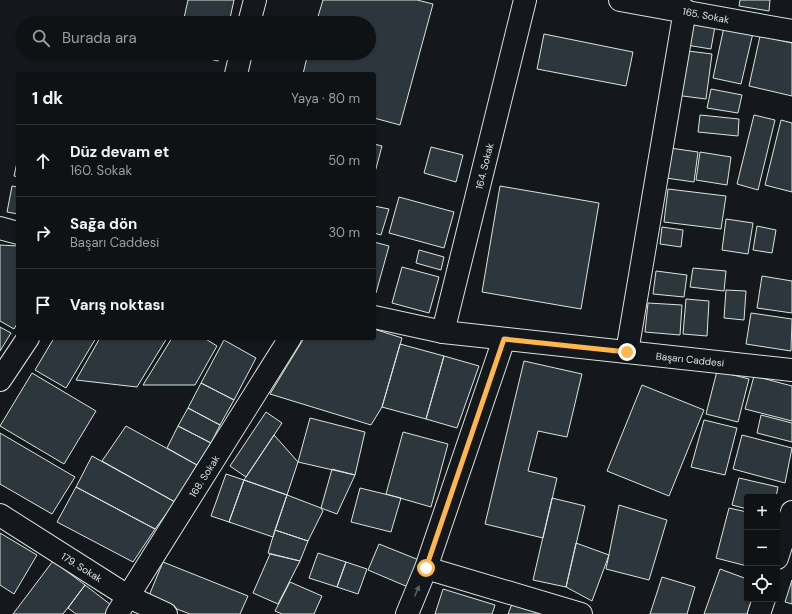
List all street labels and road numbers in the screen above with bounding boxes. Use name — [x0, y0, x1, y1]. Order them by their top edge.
street label: 165. Sokak — [682, 5, 730, 26]
street label: 164. Sokak — [472, 142, 497, 191]
street label: Başarı Caddesi — [655, 349, 725, 370]
street label: 168. Sokak — [186, 453, 222, 500]
street label: 179. Sokak — [59, 550, 105, 585]

